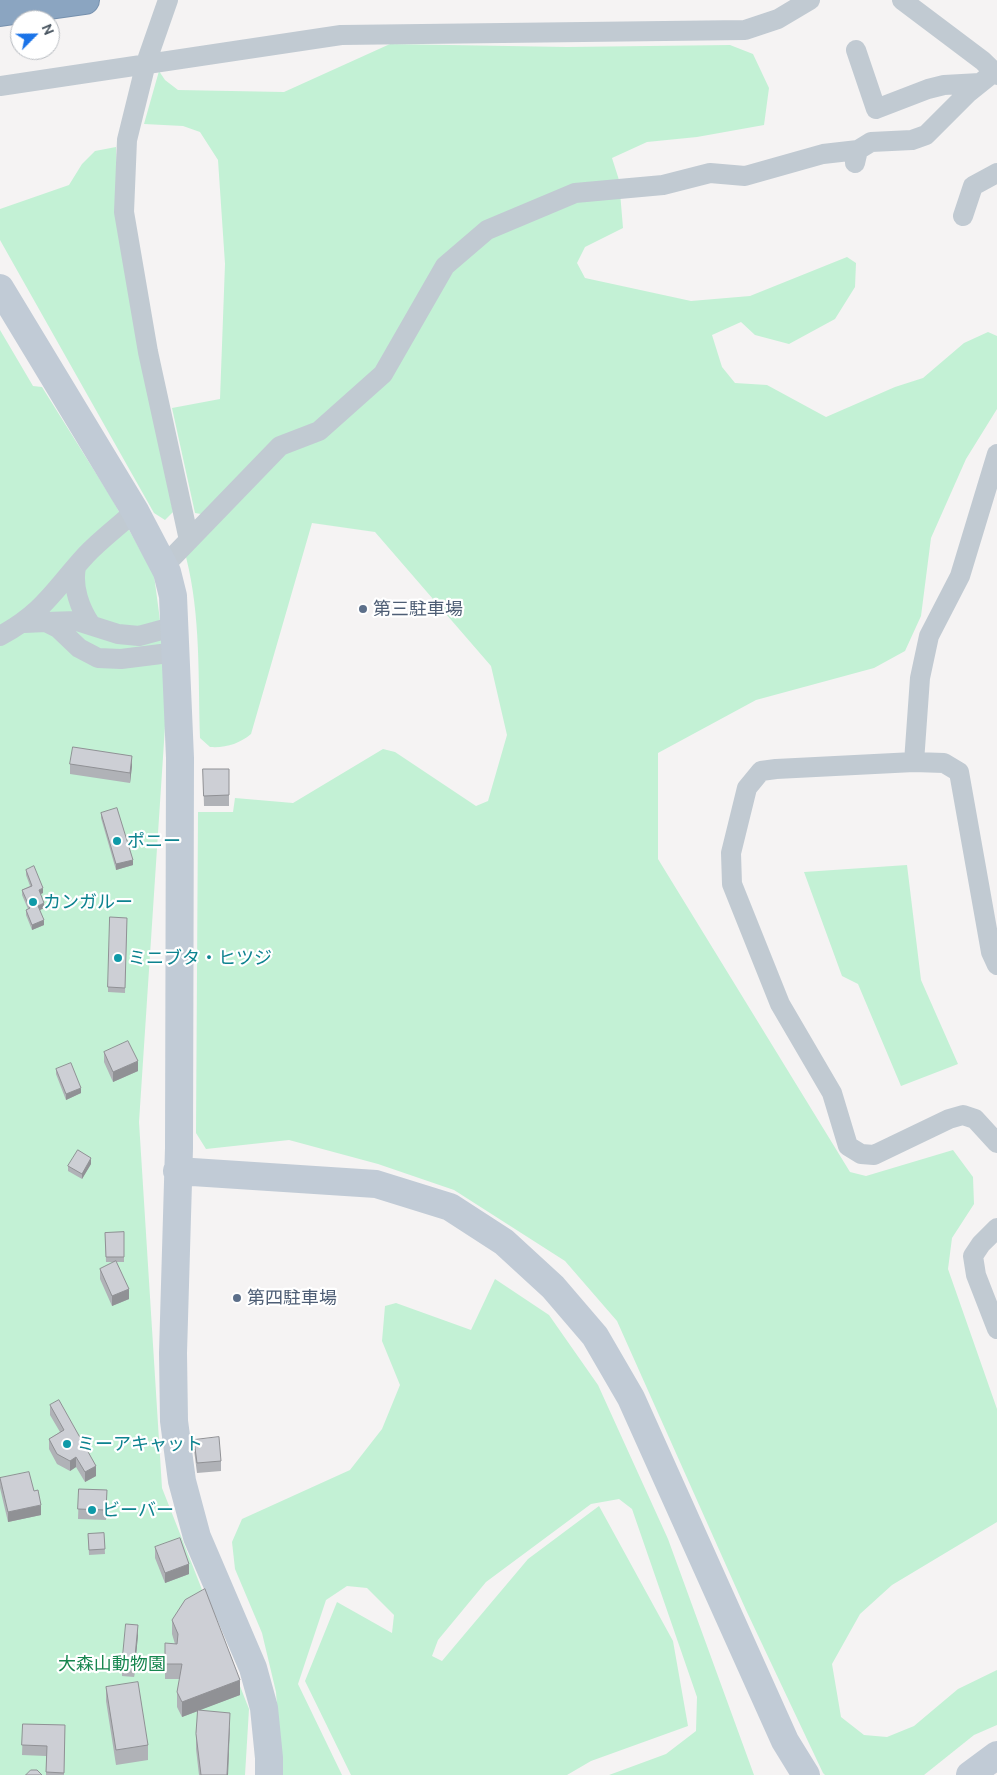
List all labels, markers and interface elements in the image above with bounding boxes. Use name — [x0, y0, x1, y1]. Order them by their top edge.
north arrow — [10, 10, 60, 60]
text: N — [38, 22, 57, 37]
place label: 第三駐車場 — [373, 598, 463, 620]
marker: 第三駐車場 — [357, 603, 369, 615]
place label: ポニー — [127, 830, 181, 852]
marker: ポニー — [111, 835, 123, 847]
place label: カンガルー — [43, 891, 133, 913]
marker: カンガルー — [27, 896, 39, 908]
place label: ミニブタ・ヒツジ — [128, 947, 272, 969]
marker: ミニブタ・ヒツジ — [112, 952, 124, 964]
place label: 第四駐車場 — [247, 1287, 337, 1309]
marker: 第四駐車場 — [231, 1292, 243, 1304]
place label: ミーアキャット — [77, 1433, 203, 1455]
marker: ミーアキャット — [61, 1438, 73, 1450]
place label: ビーバー — [102, 1499, 174, 1521]
marker: ビーバー — [86, 1504, 98, 1516]
park label: 大森山動物園 — [58, 1653, 166, 1675]

